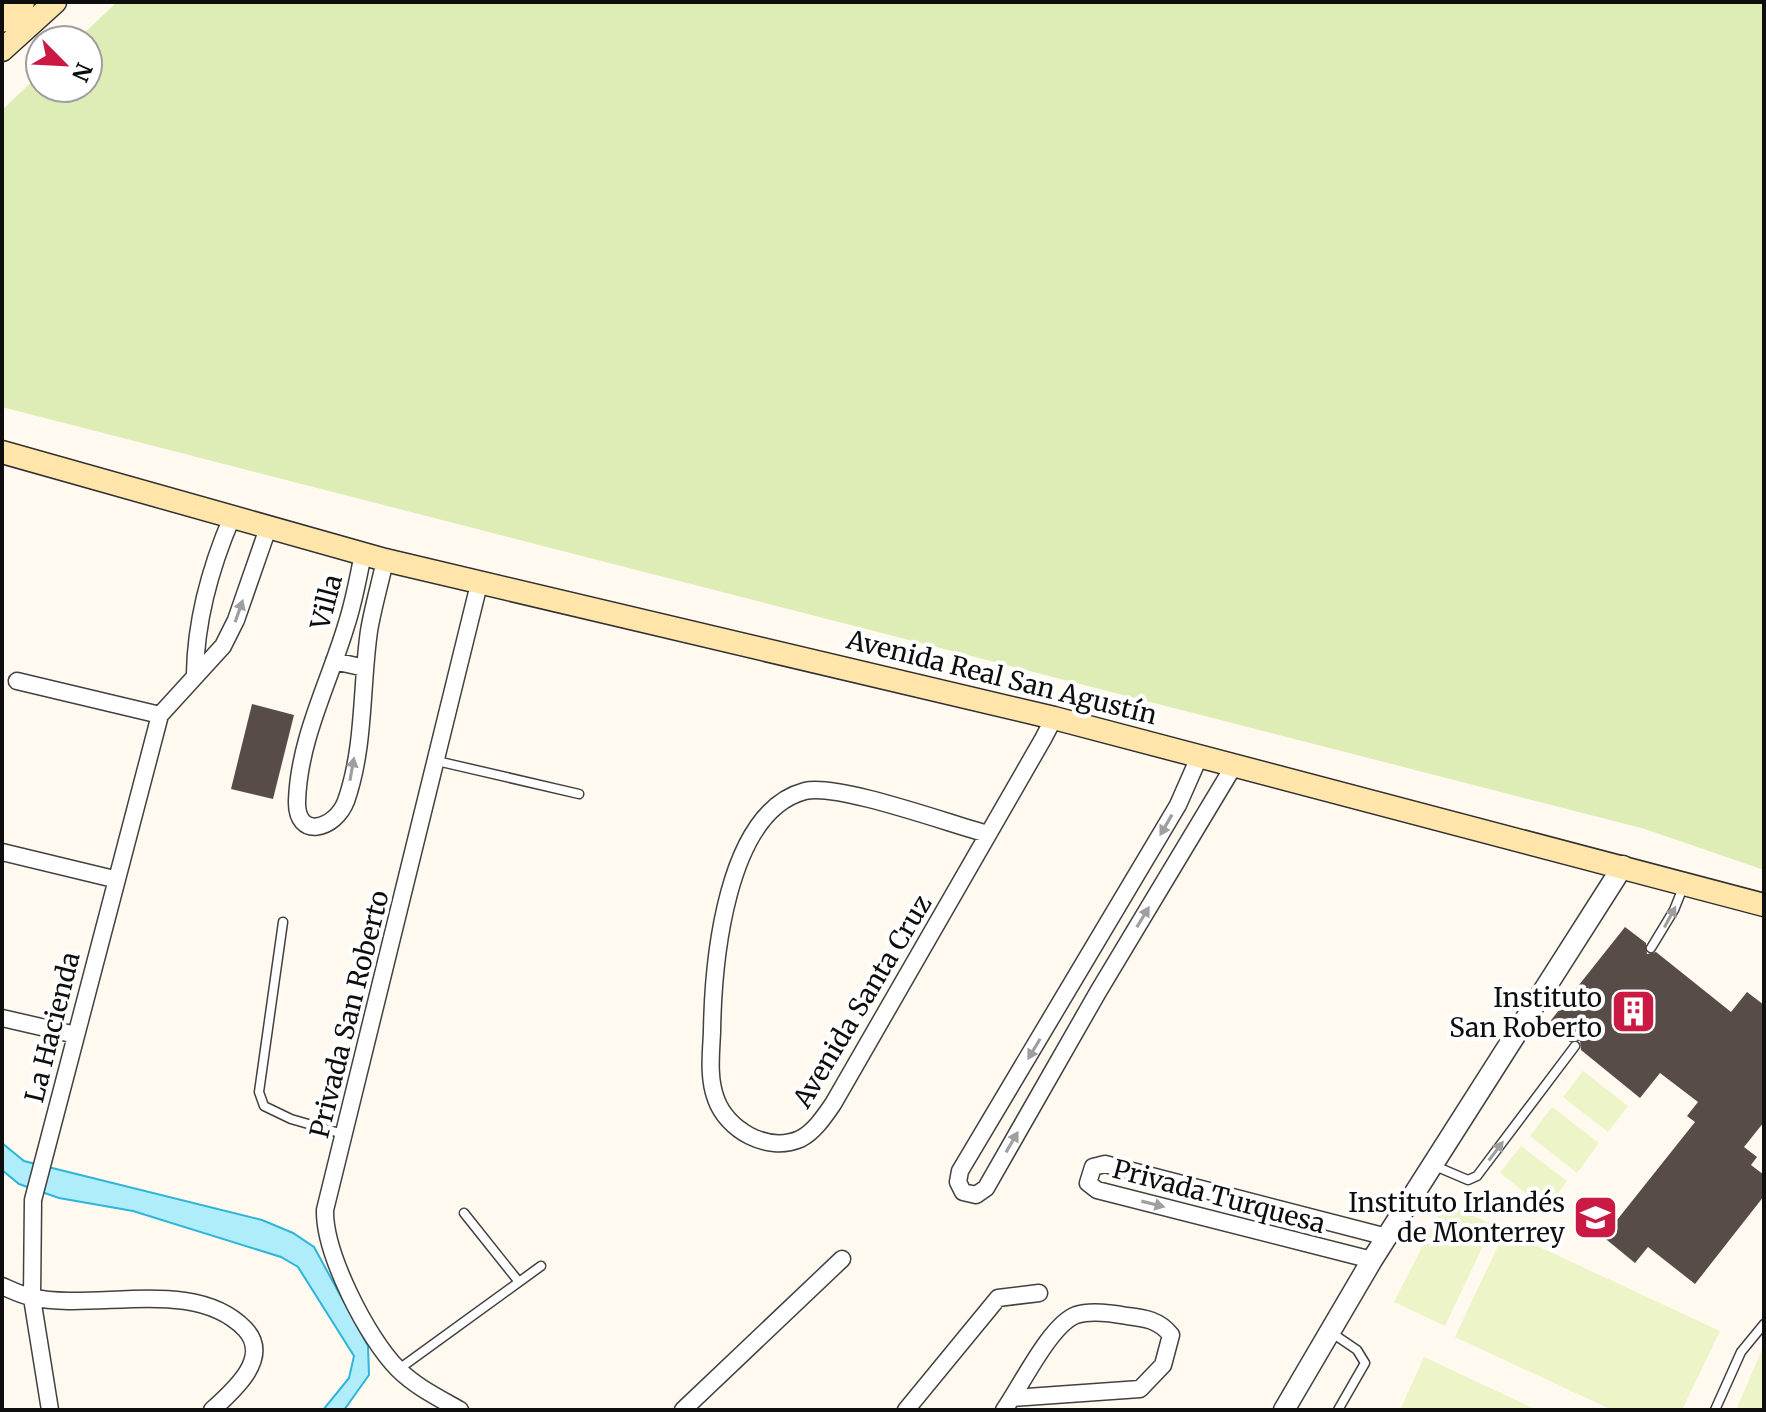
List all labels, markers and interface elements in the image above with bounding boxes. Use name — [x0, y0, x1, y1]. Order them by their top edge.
north arrow — [24, 24, 104, 104]
text: N — [66, 58, 99, 86]
street label: Villa — [303, 571, 349, 634]
one-way arrow — [233, 599, 246, 623]
street label: Avenida Real San Agustín — [843, 622, 1160, 732]
one-way arrow — [346, 756, 359, 781]
one-way arrow — [1159, 814, 1173, 836]
street label: Privada San Roberto — [302, 887, 396, 1141]
street label: Avenida Santa Cruz — [785, 889, 939, 1114]
one-way arrow — [1663, 905, 1676, 928]
one-way arrow — [1136, 906, 1150, 928]
street label: La Hacienda — [17, 948, 87, 1106]
place label: Instituto San Roberto — [1449, 981, 1602, 1044]
building icon: Instituto San Roberto — [1609, 988, 1657, 1036]
one-way arrow — [1027, 1038, 1041, 1060]
one-way arrow — [1005, 1131, 1019, 1153]
one-way arrow — [1488, 1141, 1504, 1162]
street label: Privada Turquesa — [1109, 1152, 1329, 1240]
place label: Instituto Irlandés de Monterrey — [1348, 1186, 1566, 1249]
school or university icon: Instituto Irlandés de Monterrey — [1572, 1193, 1620, 1241]
one-way arrow — [1140, 1199, 1165, 1211]

